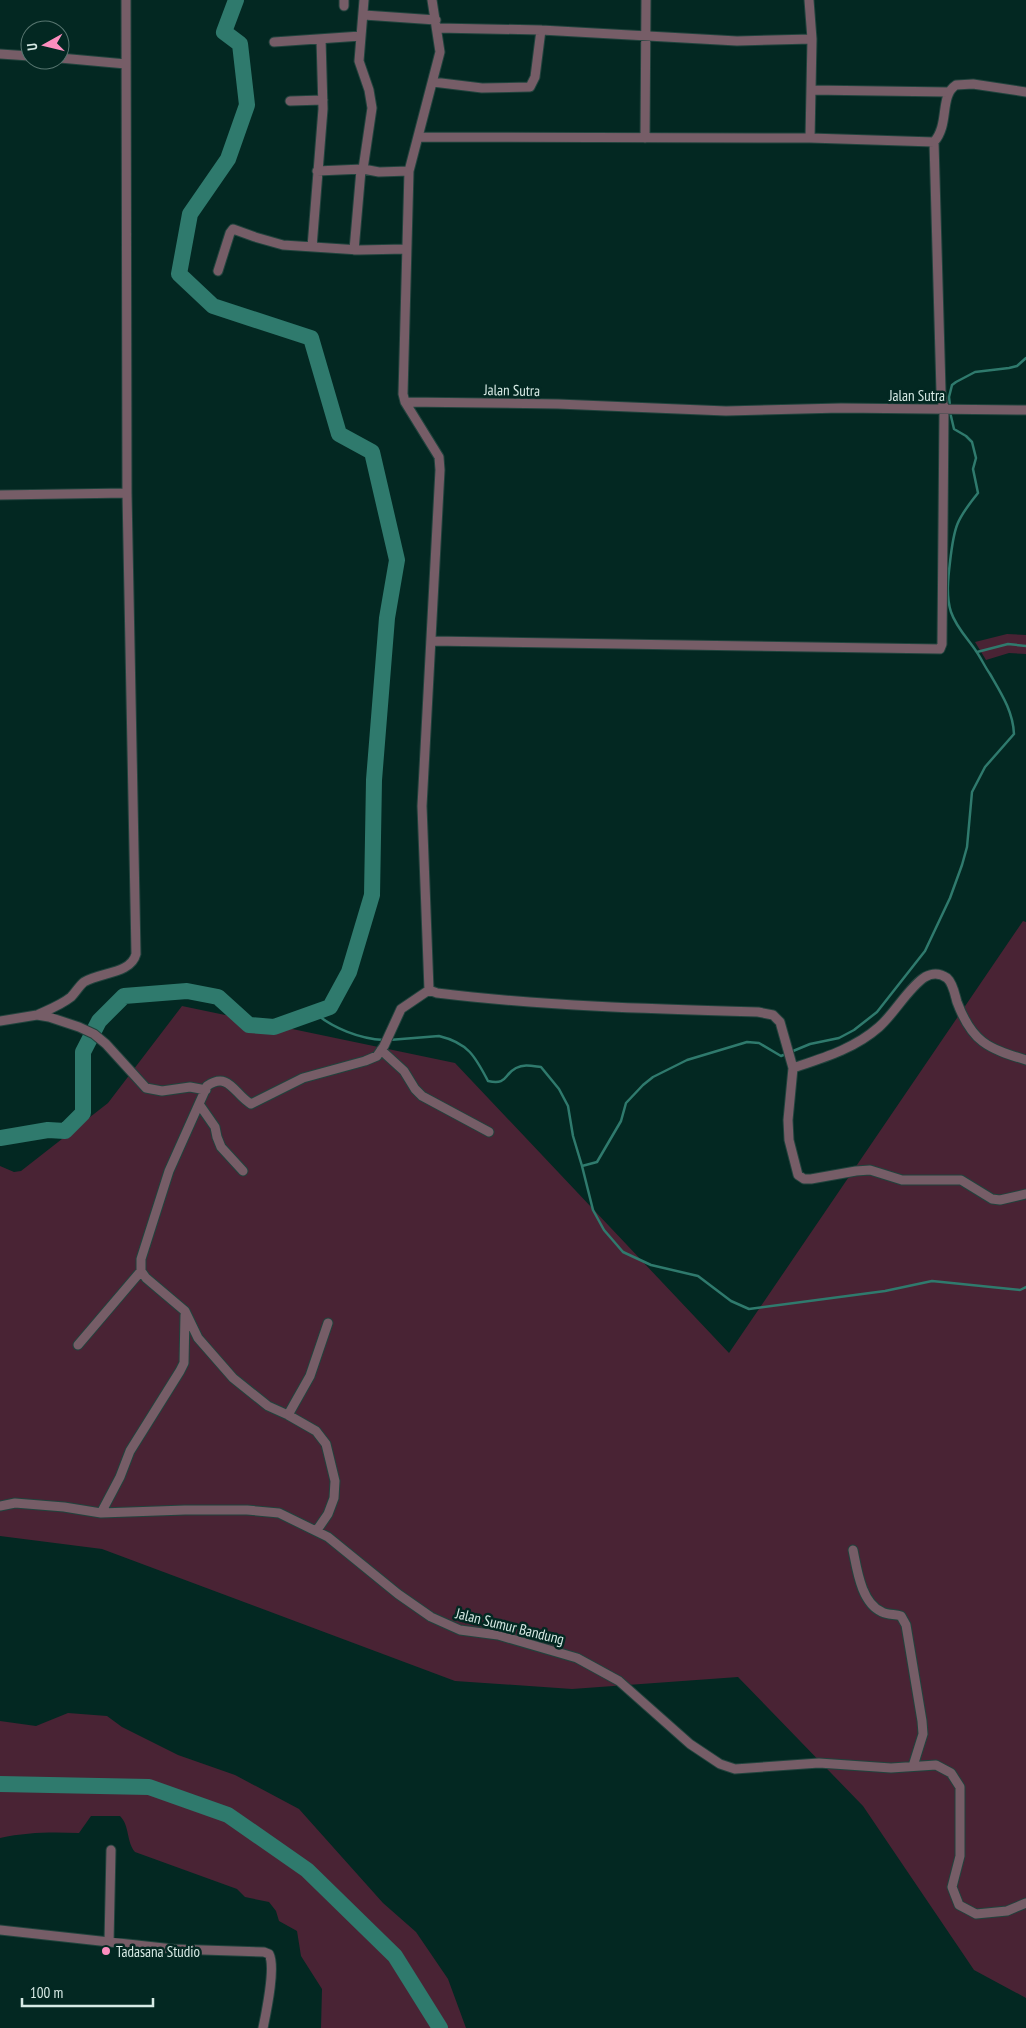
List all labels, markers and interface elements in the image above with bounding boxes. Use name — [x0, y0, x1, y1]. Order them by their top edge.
north arrow — [20, 20, 70, 70]
text: U — [23, 42, 42, 52]
street label: Jalan Sutra — [483, 380, 540, 400]
street label: Jalan Sutra — [888, 386, 945, 405]
street label: Jalan Sumur Bandung — [453, 1603, 566, 1649]
place label: Tadasana Studio — [116, 1942, 200, 1961]
marker: Tadasana Studio — [100, 1945, 112, 1957]
scale bar — [22, 1976, 154, 2008]
text: 100 m — [30, 1983, 63, 2002]

